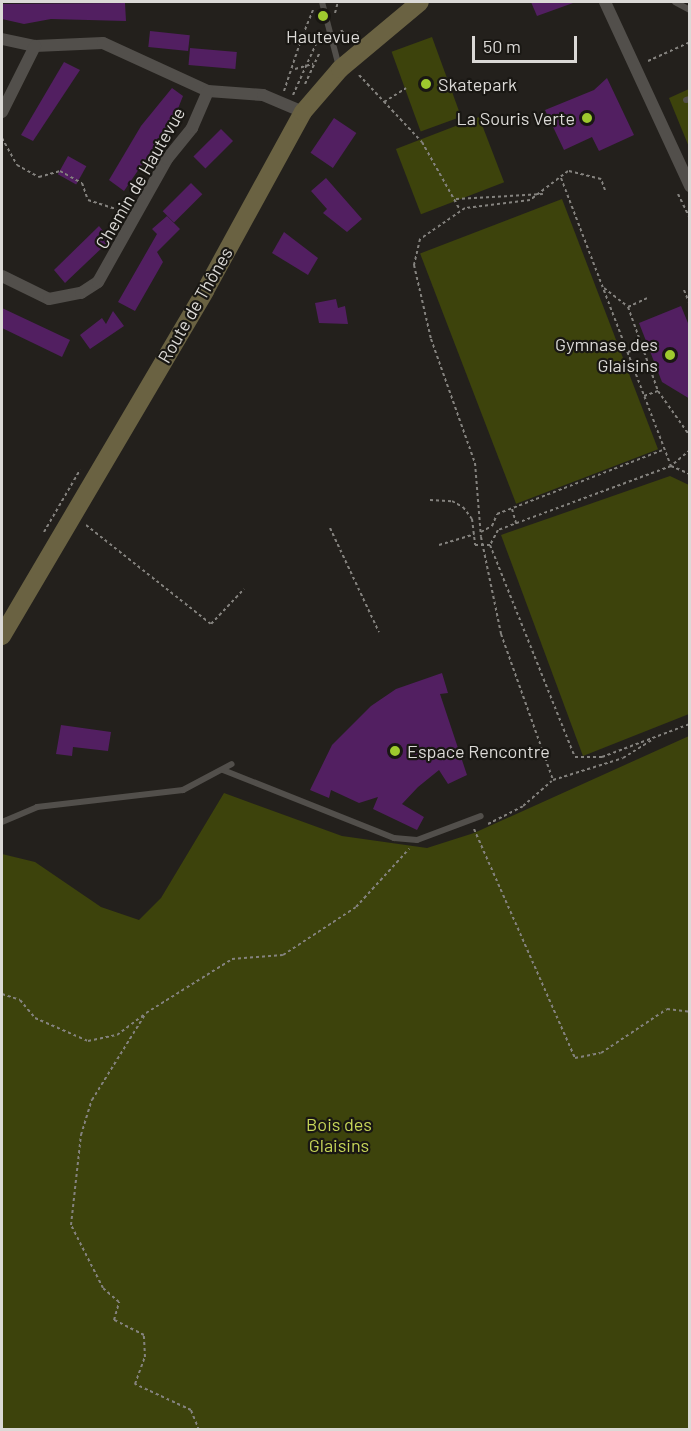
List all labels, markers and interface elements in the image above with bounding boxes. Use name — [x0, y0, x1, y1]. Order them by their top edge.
marker: Hautevue — [316, 9, 330, 23]
scale bar — [475, 24, 580, 62]
place label: Hautevue — [286, 25, 360, 47]
text: 50 m — [483, 35, 521, 57]
place label: Skatepark — [438, 73, 517, 95]
marker: Skatepark — [419, 77, 433, 91]
street label: Chemin de Hautevue — [91, 103, 189, 253]
place label: La Souris Verte — [457, 107, 575, 129]
marker: La Souris Verte — [580, 111, 594, 125]
street label: Route de Thônes — [153, 243, 237, 367]
place label: Gymnase des Glaisins — [555, 334, 658, 376]
marker: Gymnase des Glaisins — [663, 348, 677, 362]
place label: Espace Rencontre — [407, 740, 550, 762]
marker: Espace Rencontre — [388, 744, 402, 758]
park label: Bois des Glaisins — [306, 1114, 372, 1156]

